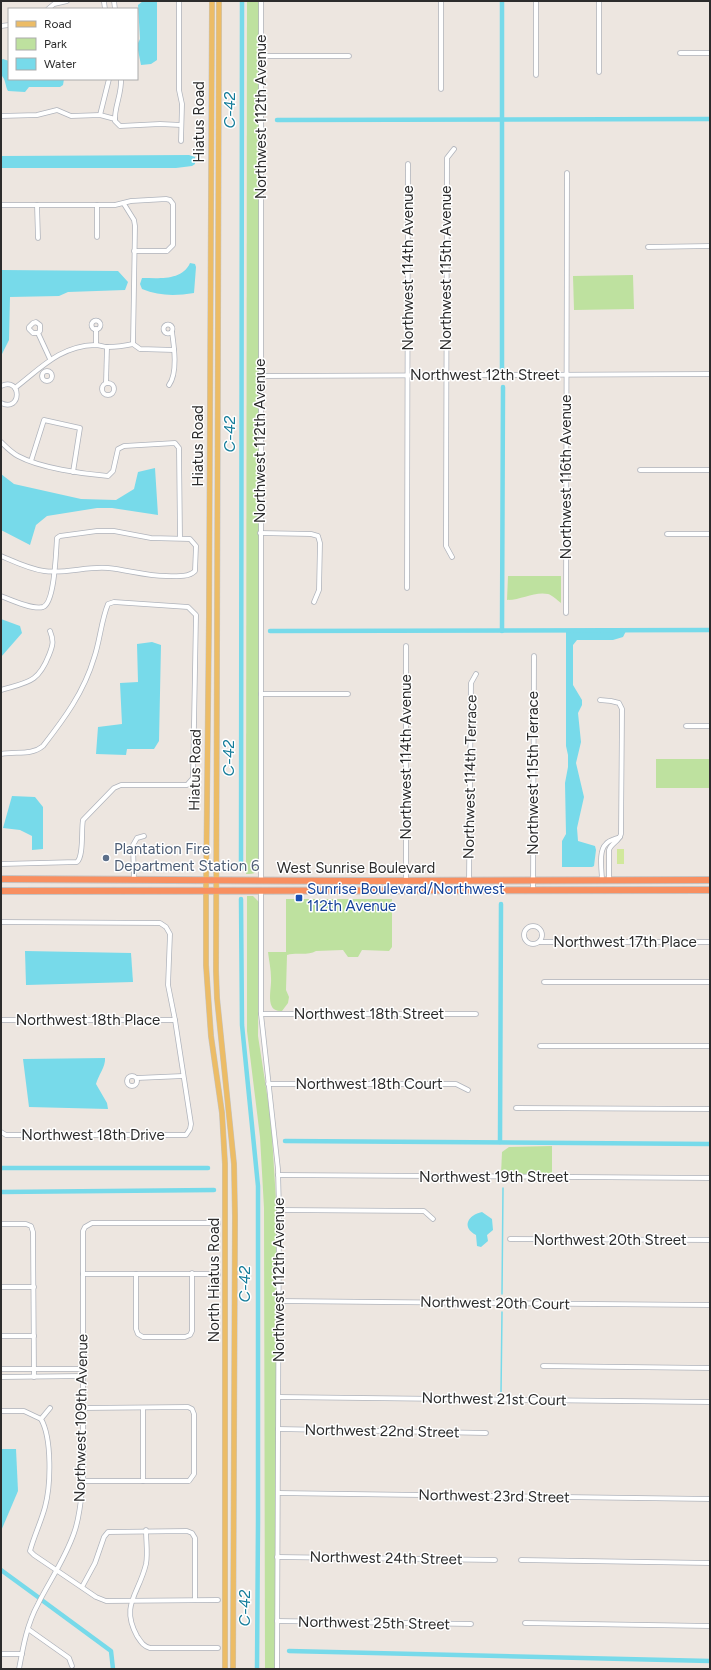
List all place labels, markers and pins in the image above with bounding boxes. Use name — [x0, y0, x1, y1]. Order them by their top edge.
place label: Plantation Fire Department Station 6 — [114, 840, 260, 875]
marker: Plantation Fire Department Station 6 — [101, 853, 111, 863]
place label: Sunrise Boulevard/Northwest 112th Avenue — [307, 880, 505, 915]
marker: Sunrise Boulevard/Northwest 112th Avenue — [294, 893, 304, 903]

